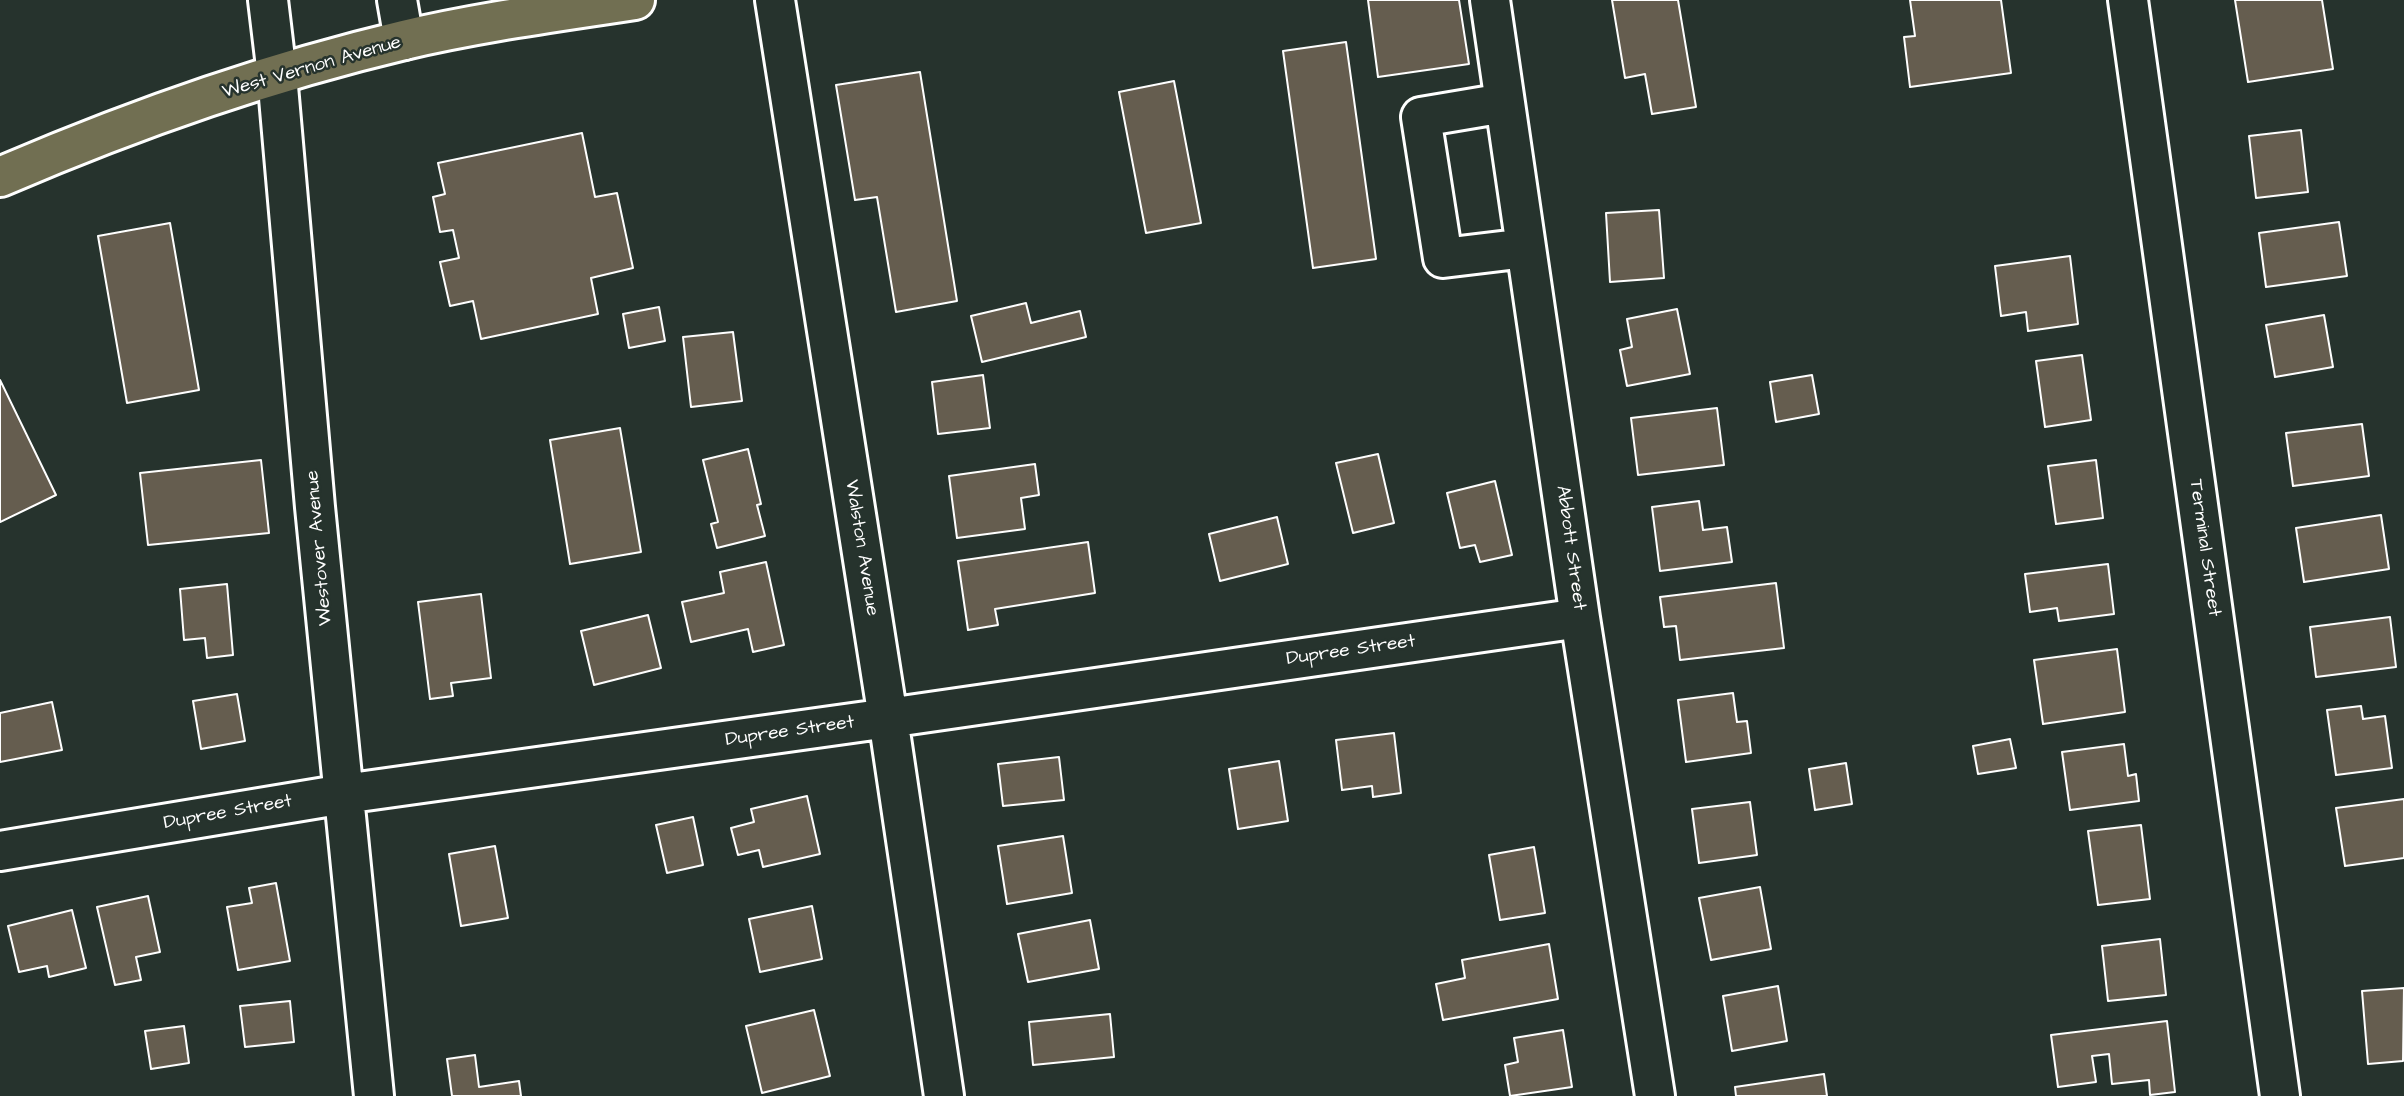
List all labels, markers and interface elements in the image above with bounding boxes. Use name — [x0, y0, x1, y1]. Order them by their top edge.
street label: West Vernon Avenue — [220, 32, 404, 104]
street label: Westover Avenue — [302, 469, 338, 627]
street label: Walston Avenue — [839, 478, 883, 618]
street label: Terminal Street — [2183, 478, 2225, 618]
street label: Abbott Street — [1550, 484, 1590, 612]
street label: Dupree Street — [1285, 631, 1417, 671]
street label: Dupree Street — [724, 712, 856, 752]
street label: Dupree Street — [162, 791, 294, 835]

